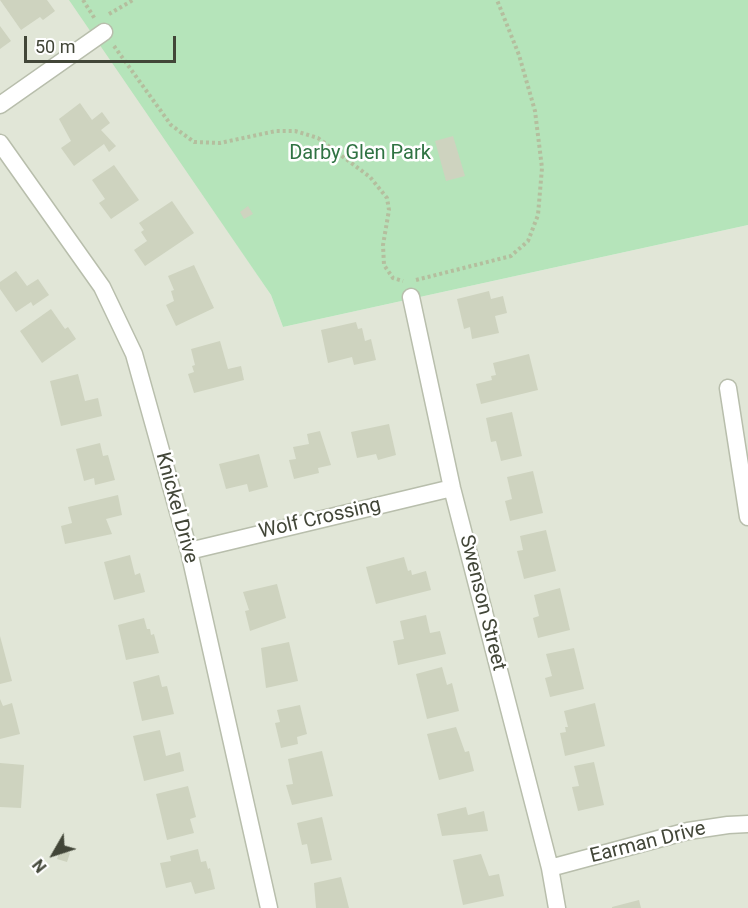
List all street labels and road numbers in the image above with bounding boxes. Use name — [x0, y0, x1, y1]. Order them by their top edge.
street label: Knickel Drive — [150, 450, 202, 566]
street label: Wolf Crossing — [257, 493, 383, 545]
street label: Swenson Street — [454, 533, 510, 673]
street label: Earman Drive — [588, 817, 708, 869]

